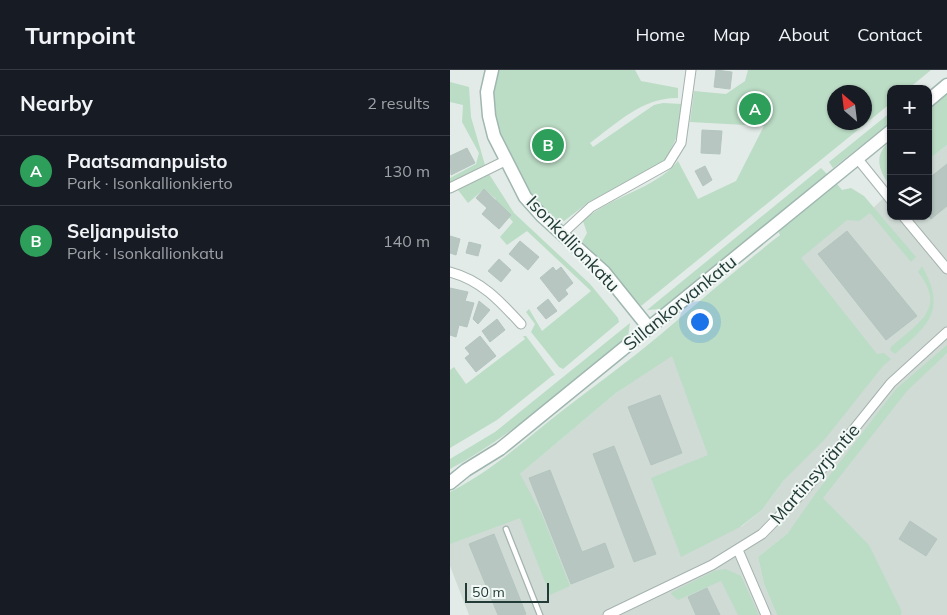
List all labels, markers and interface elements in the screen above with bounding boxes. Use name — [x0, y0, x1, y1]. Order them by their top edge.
text: Turnpoint — [25, 20, 135, 50]
text: Home — [635, 23, 685, 46]
text: Map — [713, 23, 750, 46]
text: About — [778, 23, 829, 46]
text: Contact — [857, 23, 922, 46]
north arrow — [827, 85, 872, 130]
map controls — [887, 85, 932, 220]
button: + — [887, 85, 932, 130]
text: Nearby — [20, 90, 93, 116]
pin: A — [739, 90, 771, 128]
text: 2 results — [367, 93, 430, 113]
pin: B — [532, 126, 564, 164]
button: − — [887, 130, 932, 175]
text: Paatsamanpuisto — [67, 149, 227, 173]
text: A — [30, 161, 42, 181]
text: 130 m — [383, 161, 430, 181]
text: Park · Isonkallionkierto — [67, 173, 233, 193]
button: layers — [887, 175, 932, 220]
street label: Isonkallionkatu — [522, 191, 625, 297]
text: Seljanpuisto — [67, 219, 179, 243]
text: B — [30, 231, 42, 251]
text: 140 m — [383, 231, 430, 251]
text: Park · Isonkallionkatu — [67, 243, 224, 263]
street label: Sillankorvankatu — [618, 250, 741, 355]
your location — [687, 309, 713, 335]
street label: Martinsyrjäntie — [765, 419, 864, 528]
scale bar — [465, 580, 549, 603]
text: 50 m — [472, 583, 505, 601]

